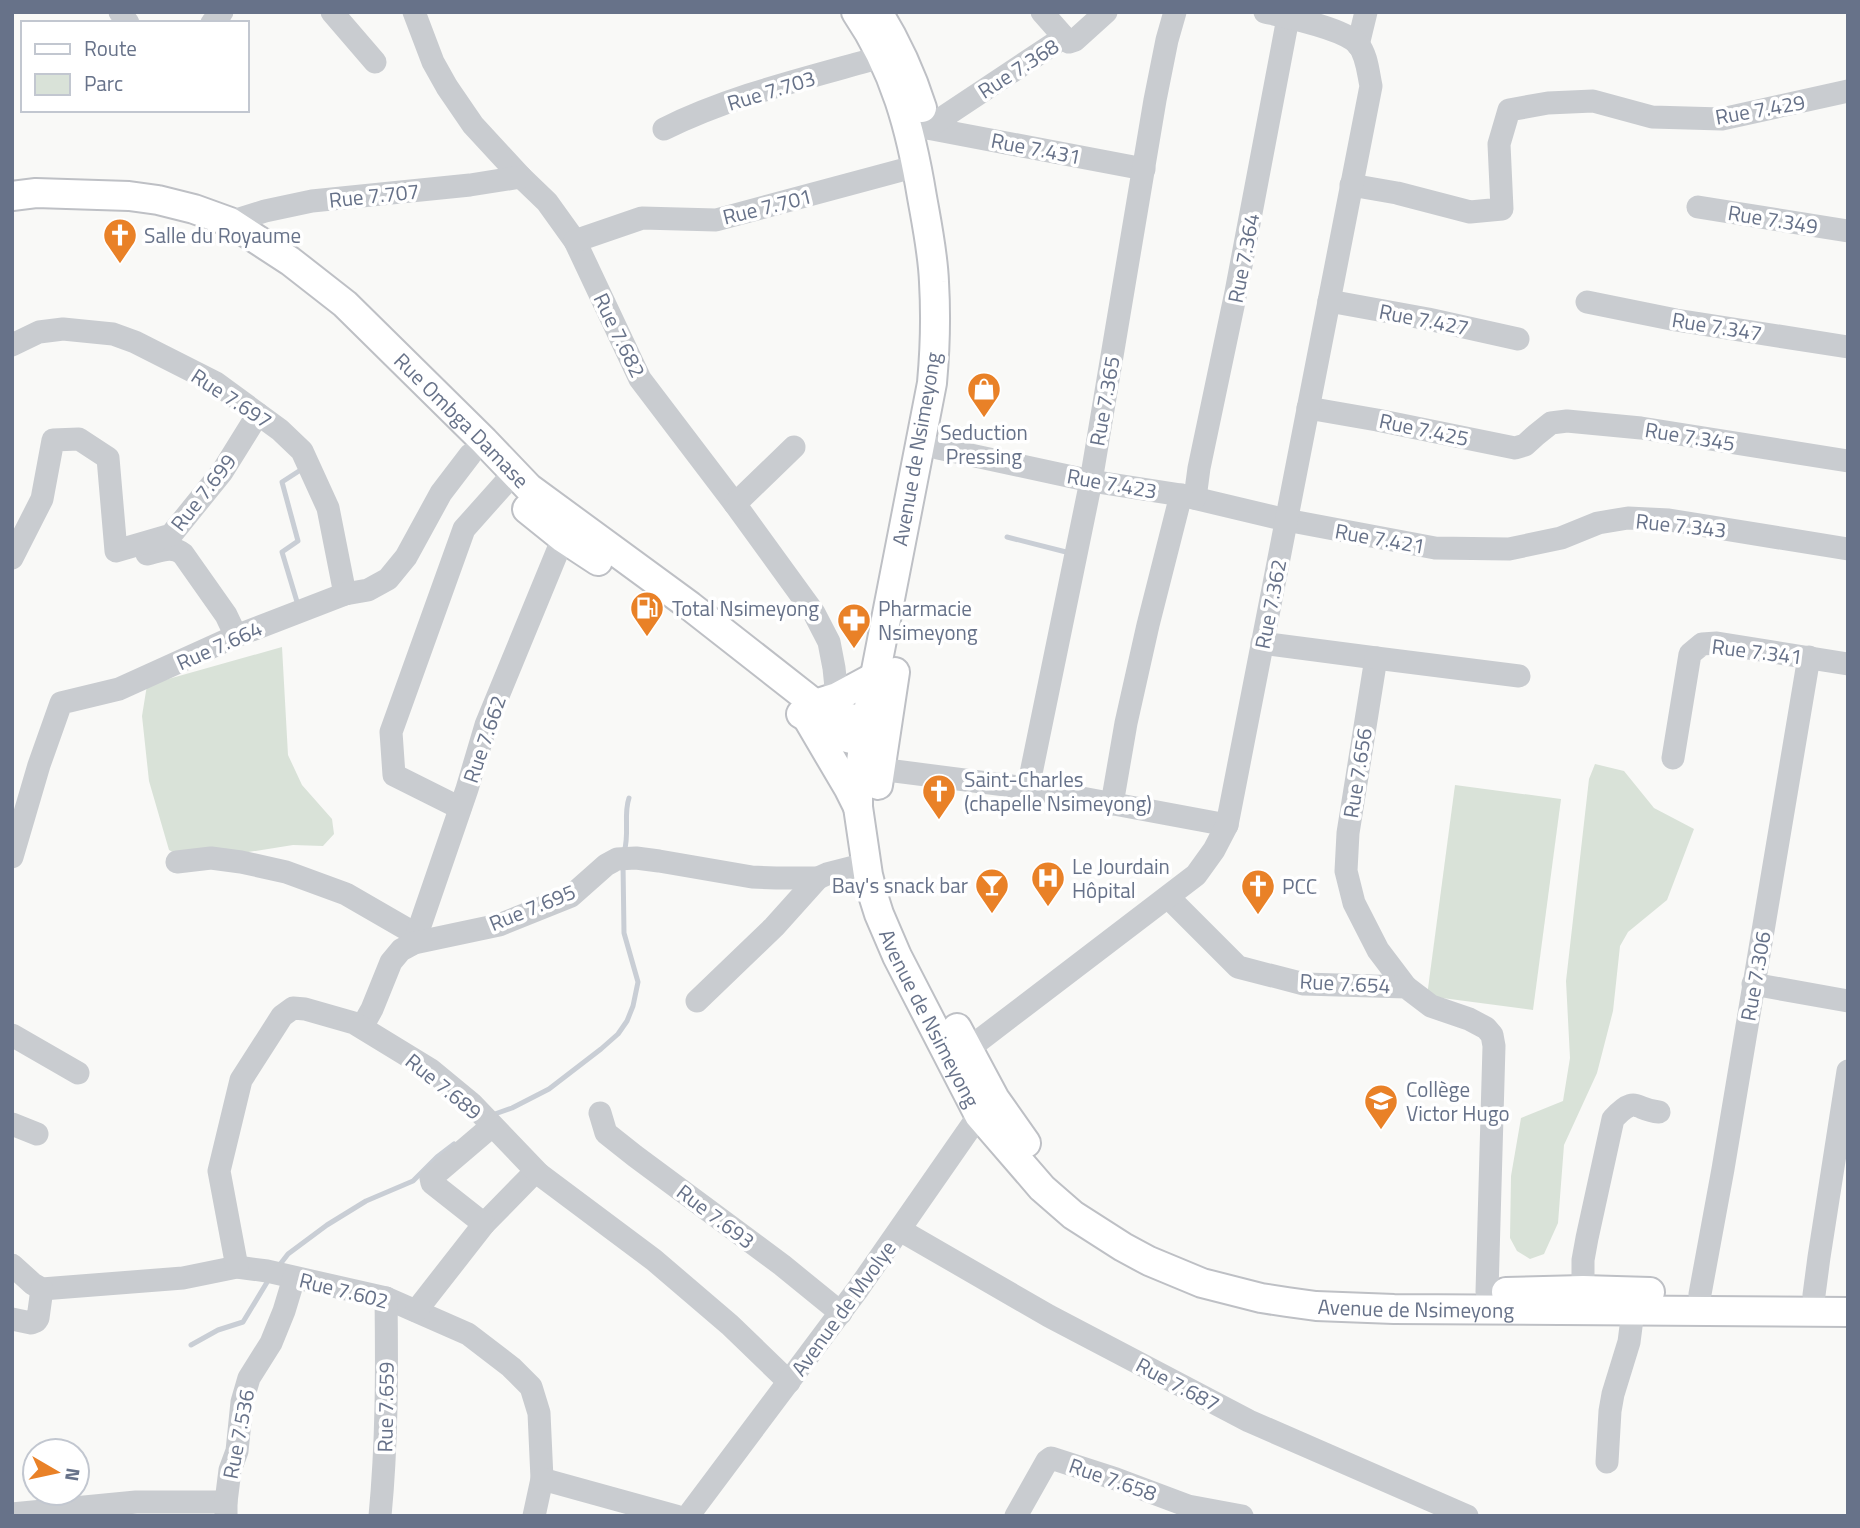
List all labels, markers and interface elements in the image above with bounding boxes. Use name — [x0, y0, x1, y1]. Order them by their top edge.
legend — [21, 21, 248, 112]
street label: Rue 7.368 — [971, 30, 1065, 106]
text: Route — [84, 32, 137, 64]
street label: Rue 7.703 — [723, 61, 819, 119]
text: Parc — [84, 67, 123, 99]
street label: Rue 7.429 — [1712, 85, 1808, 133]
street label: Rue 7.431 — [988, 124, 1084, 172]
street label: Rue 7.707 — [327, 174, 421, 216]
street label: Rue 7.701 — [719, 179, 815, 233]
street label: Rue 7.349 — [1726, 196, 1820, 242]
street label: Rue 7.364 — [1219, 210, 1267, 306]
church icon: Salle du Royaume — [101, 216, 139, 265]
place label: Salle du Royaume — [144, 219, 301, 251]
street label: Rue 7.682 — [586, 287, 654, 383]
street label: Rue 7.427 — [1376, 295, 1472, 343]
street label: Rue 7.347 — [1670, 303, 1764, 349]
street label: Rue Ombga Damase — [387, 345, 537, 495]
street label: Avenue de Nsimeyong — [883, 349, 949, 548]
street label: Rue 7.365 — [1080, 353, 1128, 449]
street label: Rue 7.697 — [185, 360, 279, 436]
shop icon: Seduction Pressing — [965, 370, 1003, 419]
street label: Rue 7.425 — [1376, 404, 1472, 454]
street label: Rue 7.345 — [1643, 413, 1737, 459]
place label: Seduction Pressing — [940, 416, 1028, 472]
street label: Rue 7.699 — [162, 446, 244, 538]
street label: Rue 7.423 — [1064, 459, 1160, 507]
street label: Rue 7.343 — [1634, 504, 1728, 546]
street label: Rue 7.421 — [1332, 514, 1428, 562]
street label: Rue 7.362 — [1246, 556, 1294, 652]
fuel station icon: Total Nsimeyong — [628, 589, 666, 638]
place label: Total Nsimeyong — [672, 592, 819, 624]
place label: Pharmacie Nsimeyong — [878, 592, 978, 648]
pharmacy icon: Pharmacie Nsimeyong — [835, 601, 873, 650]
street label: Rue 7.664 — [171, 612, 267, 678]
street label: Rue 7.341 — [1710, 630, 1804, 672]
street label: Rue 7.662 — [454, 691, 514, 787]
street label: Rue 7.656 — [1334, 726, 1380, 820]
place label: Saint-Charles (chapelle Nsimeyong) — [964, 763, 1152, 819]
church icon: Saint-Charles (chapelle Nsimeyong) — [920, 772, 958, 821]
place label: Le Jourdain Hôpital — [1072, 850, 1170, 906]
hospital icon: Le Jourdain Hôpital — [1029, 859, 1067, 908]
bar icon: Bay's snack bar — [973, 866, 1011, 915]
church icon: PCC — [1239, 867, 1277, 916]
place label: Bay's snack bar — [832, 869, 968, 901]
place label: PCC — [1282, 870, 1317, 902]
street label: Rue 7.695 — [484, 875, 580, 939]
street label: Avenue de Nsimeyong — [871, 924, 988, 1113]
street label: Rue 7.306 — [1731, 928, 1779, 1024]
street label: Rue 7.654 — [1299, 965, 1391, 1001]
street label: Rue 7.689 — [399, 1045, 489, 1127]
place label: Collège Victor Hugo — [1406, 1073, 1510, 1129]
school or university icon: Collège Victor Hugo — [1362, 1082, 1400, 1131]
street label: Rue 7.693 — [670, 1176, 762, 1256]
street label: Avenue de Mvolye — [783, 1234, 903, 1382]
street label: Rue 7.602 — [296, 1263, 392, 1317]
street label: Avenue de Nsimeyong — [1317, 1290, 1514, 1326]
street label: Rue 7.687 — [1130, 1349, 1226, 1419]
street label: Rue 7.659 — [368, 1361, 402, 1453]
street label: Rue 7.536 — [214, 1386, 262, 1482]
north arrow — [21, 1437, 91, 1507]
street label: Rue 7.658 — [1065, 1449, 1161, 1509]
text: N — [58, 1466, 89, 1484]

